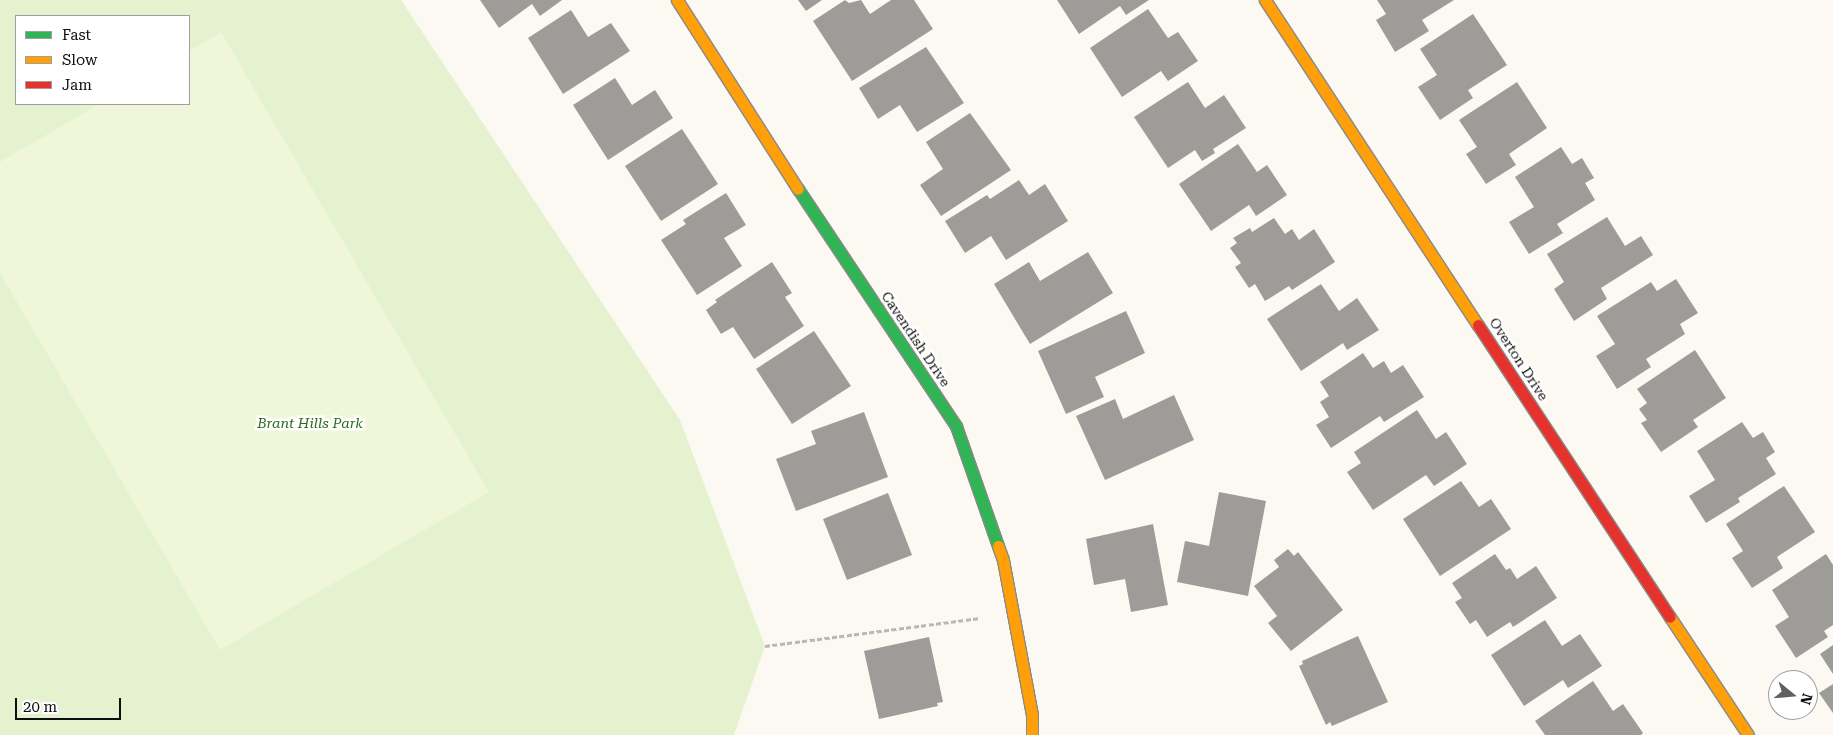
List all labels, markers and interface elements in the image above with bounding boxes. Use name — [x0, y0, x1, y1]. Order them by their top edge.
legend — [15, 15, 190, 105]
text: Fast — [62, 26, 91, 44]
text: Slow — [62, 51, 97, 69]
text: Jam — [62, 76, 92, 94]
street label: Cavendish Drive — [878, 288, 954, 390]
street label: Overton Drive — [1486, 314, 1552, 404]
park label: Brant Hills Park — [257, 415, 363, 431]
north arrow — [1768, 670, 1818, 720]
scale bar — [18, 688, 124, 720]
text: N — [1797, 692, 1816, 707]
text: 20 m — [23, 698, 57, 716]

